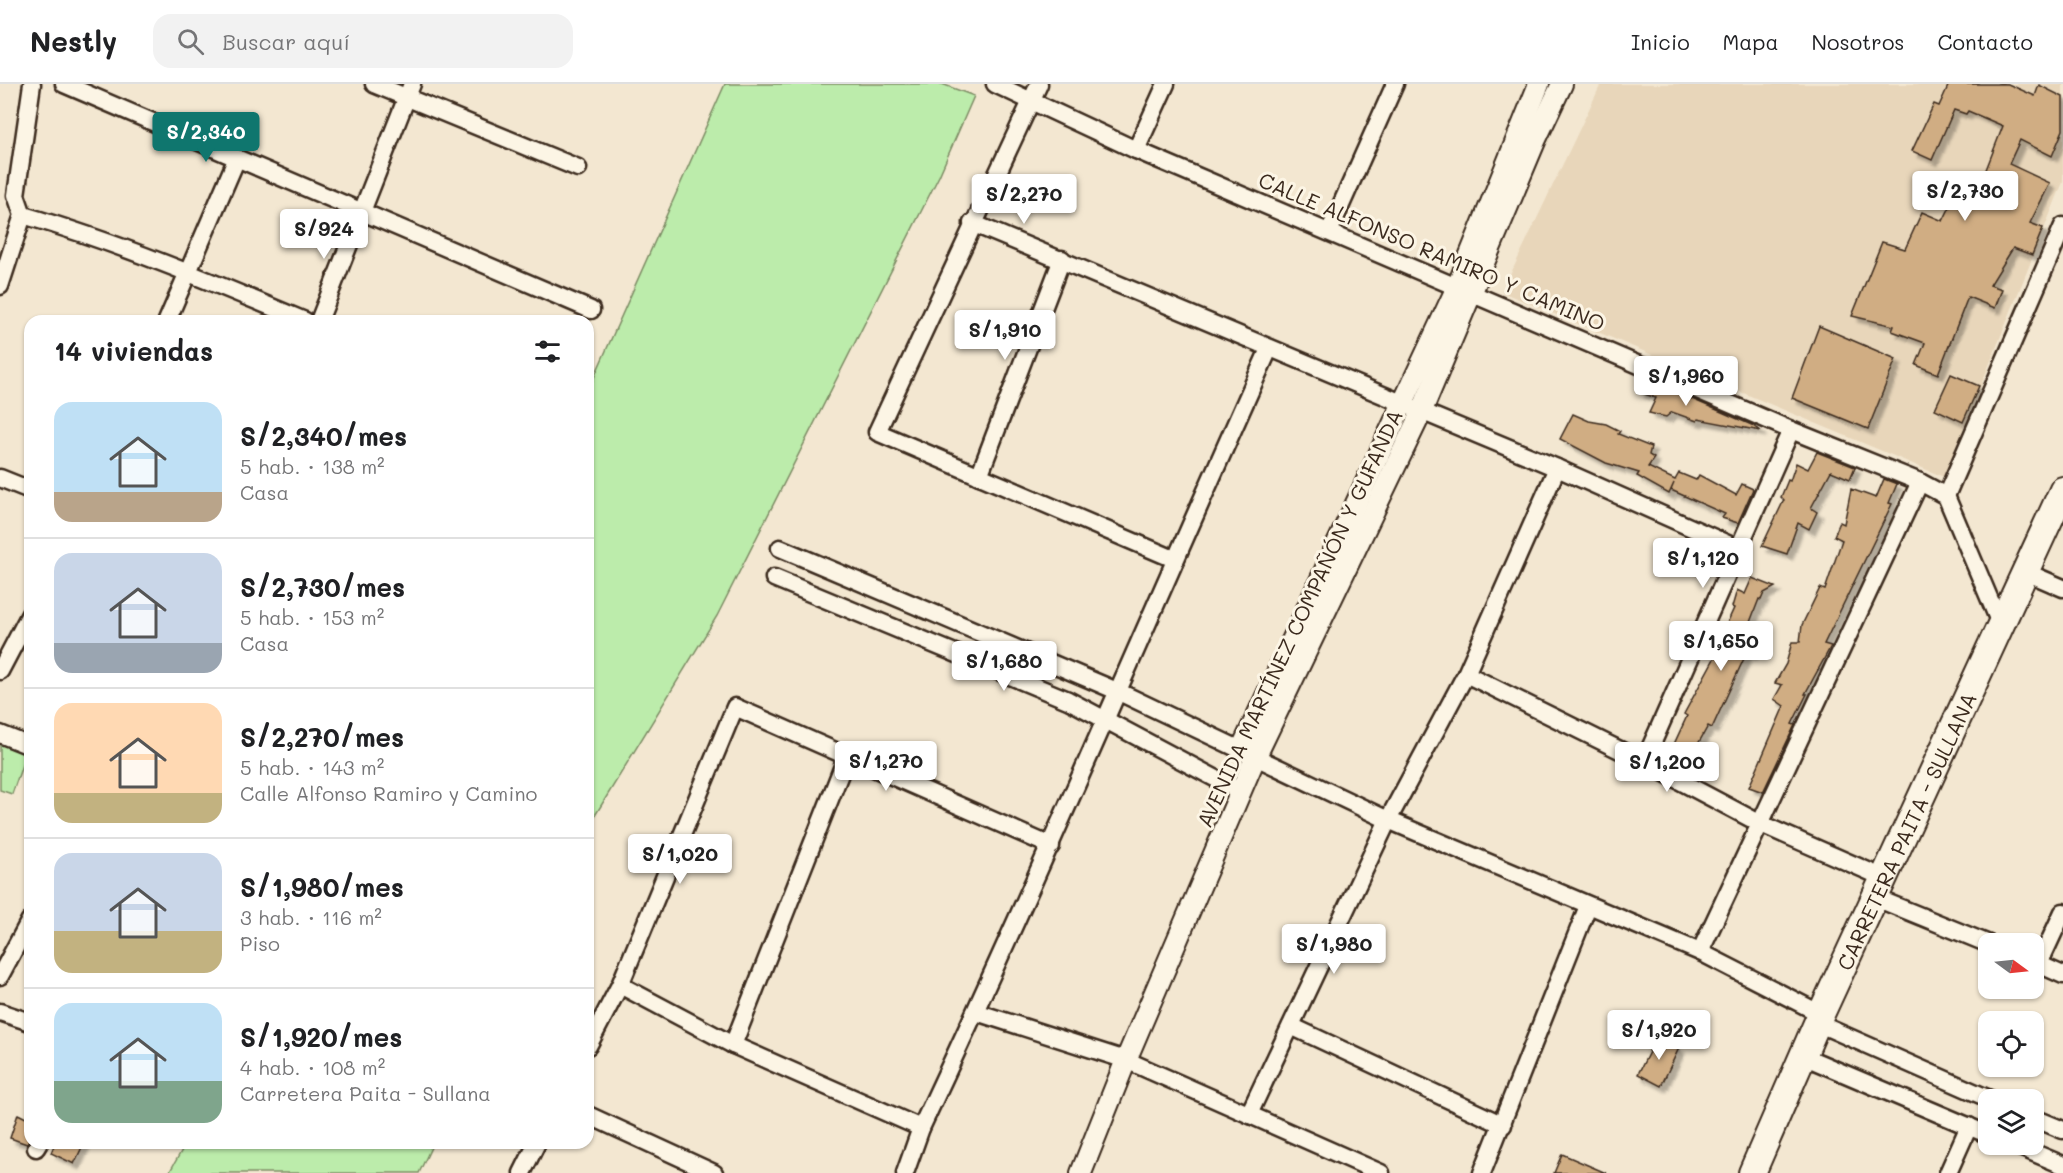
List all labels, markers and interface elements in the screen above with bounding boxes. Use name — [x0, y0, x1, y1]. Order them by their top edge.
search box — [153, 14, 573, 68]
text: Nestly — [30, 23, 117, 59]
icon: search — [174, 25, 207, 58]
text: Buscar aquí — [222, 27, 350, 56]
text: Inicio — [1631, 28, 1690, 55]
text: Mapa — [1723, 28, 1778, 55]
text: Nosotros — [1811, 28, 1905, 55]
text: Contacto — [1938, 28, 2033, 55]
pin: S/2,340 — [151, 112, 261, 163]
text: S/2,340 — [166, 118, 246, 144]
street label: CALLE ALFONSO RAMIRO Y CAMINO — [1255, 166, 1609, 336]
pin: S/2,730 — [1910, 171, 2020, 222]
pin: S/2,270 — [969, 174, 1079, 225]
text: S/2,730 — [1926, 177, 2004, 203]
text: S/2,270 — [986, 180, 1062, 206]
pin: S/924 — [282, 209, 366, 260]
text: S/924 — [294, 215, 354, 241]
pin: S/1,910 — [950, 310, 1060, 361]
text: S/1,910 — [969, 316, 1041, 342]
text: 14 viviendas — [54, 334, 213, 368]
icon: filters — [531, 335, 564, 368]
pin: S/1,960 — [1631, 356, 1741, 407]
text: S/1,960 — [1648, 362, 1724, 388]
street label: AVENIDA MARTÍNEZ COMPAÑÓN Y GUFANDA — [1190, 405, 1408, 831]
text: S/2,340/mes — [240, 419, 407, 453]
icon: home — [102, 426, 174, 498]
text: 5 hab. · 138 m² — [240, 453, 385, 479]
text: Casa — [240, 479, 289, 505]
pin: S/1,120 — [1648, 538, 1758, 589]
text: S/1,120 — [1667, 544, 1739, 570]
text: S/2,730/mes — [240, 570, 405, 604]
icon: home — [102, 577, 174, 649]
text: 5 hab. · 153 m² — [240, 604, 384, 630]
pin: S/1,650 — [1666, 621, 1776, 672]
text: S/1,650 — [1683, 627, 1759, 653]
text: Casa — [240, 630, 289, 656]
pin: S/1,680 — [949, 641, 1059, 692]
text: S/1,680 — [966, 647, 1042, 673]
street label: CARRETERA PAITA - SULLANA — [1830, 688, 1981, 974]
text: S/2,270/mes — [240, 720, 404, 754]
icon: home — [102, 727, 174, 799]
pin: S/1,270 — [831, 741, 941, 792]
pin: S/1,200 — [1612, 742, 1722, 793]
text: S/1,270 — [849, 747, 923, 773]
text: S/1,200 — [1629, 748, 1705, 774]
text: 5 hab. · 143 m² — [240, 754, 384, 780]
text: Calle Alfonso Ramiro y Camino — [240, 780, 537, 806]
pin: S/1,020 — [625, 834, 735, 885]
text: S/1,020 — [642, 840, 718, 866]
text: S/1,980/mes — [240, 870, 404, 904]
icon: home — [102, 877, 174, 949]
text: 3 hab. · 116 m² — [240, 904, 382, 930]
pin: S/1,980 — [1279, 924, 1389, 975]
text: Piso — [240, 930, 280, 956]
text: S/1,980 — [1296, 930, 1372, 956]
north arrow — [1978, 933, 2044, 999]
map controls — [1978, 933, 2044, 1155]
pin: S/1,920 — [1604, 1010, 1714, 1061]
button: locate — [1978, 1011, 2044, 1077]
text: S/1,920 — [1621, 1016, 1697, 1042]
text: S/1,920/mes — [240, 1020, 402, 1054]
icon: home — [102, 1027, 174, 1099]
text: 4 hab. · 108 m² — [240, 1054, 385, 1080]
text: Carretera Paita - Sullana — [240, 1080, 491, 1106]
button: layers — [1978, 1089, 2044, 1155]

